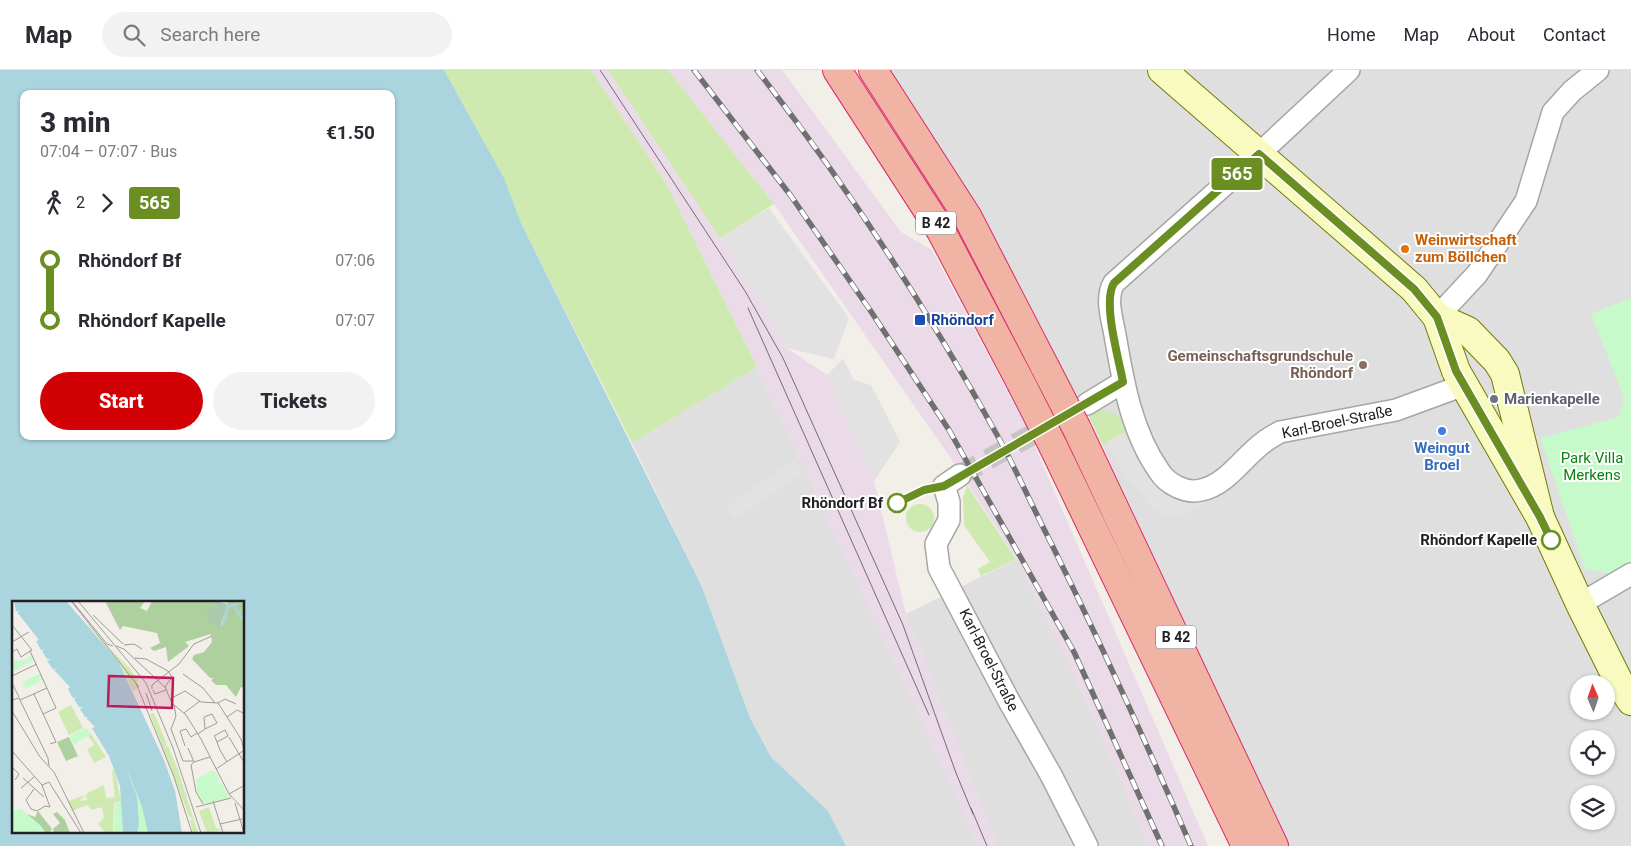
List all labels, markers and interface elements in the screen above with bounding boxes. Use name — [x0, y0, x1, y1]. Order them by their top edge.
search box — [102, 12, 452, 57]
text: Map — [25, 21, 72, 49]
icon: search — [120, 21, 148, 49]
text: Search here — [160, 23, 260, 46]
text: Home — [1327, 24, 1376, 45]
text: Map — [1404, 24, 1439, 45]
text: About — [1467, 24, 1515, 45]
text: Contact — [1543, 24, 1606, 45]
text: 3 min — [40, 106, 111, 139]
text: €1.50 — [326, 121, 375, 144]
text: 07:04 – 07:07 · Bus — [40, 142, 177, 161]
line badge: 565 — [1208, 158, 1266, 190]
text: 565 — [1222, 163, 1252, 184]
icon: walk — [40, 189, 68, 217]
icon: forward — [93, 189, 121, 217]
text: 565 — [139, 192, 170, 213]
text: 2 — [76, 193, 85, 212]
road number: B 42 — [916, 212, 956, 234]
place label: Weinwirtschaft zum Böllchen — [1415, 231, 1517, 266]
marker: Weinwirtschaft zum Böllchen — [1399, 243, 1411, 255]
text: Rhöndorf Bf — [78, 249, 181, 272]
text: 07:06 — [335, 251, 375, 270]
text: Rhöndorf Kapelle — [78, 309, 226, 332]
text: 07:07 — [335, 311, 375, 330]
place label: Rhöndorf — [931, 311, 994, 329]
marker: Rhöndorf — [913, 313, 927, 327]
place label: Gemeinschaftsgrundschule Rhöndorf — [1167, 347, 1354, 382]
marker: Gemeinschaftsgrundschule Rhöndorf — [1357, 359, 1369, 371]
button: Start — [40, 372, 203, 430]
button: Tickets — [213, 372, 375, 430]
place label: Marienkapelle — [1504, 390, 1600, 408]
marker: Marienkapelle — [1488, 393, 1500, 405]
street label: Karl-Broel-Straße — [1280, 401, 1394, 443]
marker: Weingut Broel — [1436, 425, 1448, 437]
place label: Weingut Broel — [1414, 439, 1470, 474]
park label: Park Villa Merkens — [1561, 449, 1623, 484]
marker: Rhöndorf Bf — [887, 493, 907, 513]
place label: Rhöndorf Bf — [802, 494, 884, 512]
marker: Rhöndorf Kapelle — [1541, 530, 1561, 550]
place label: Rhöndorf Kapelle — [1420, 531, 1537, 549]
inset map — [12, 601, 245, 834]
street label: Karl-Broel-Straße — [955, 606, 1023, 714]
road number: B 42 — [1156, 626, 1196, 648]
north arrow — [1570, 675, 1615, 720]
map controls — [1570, 675, 1615, 830]
button: locate — [1570, 730, 1615, 775]
button: layers — [1570, 785, 1615, 830]

